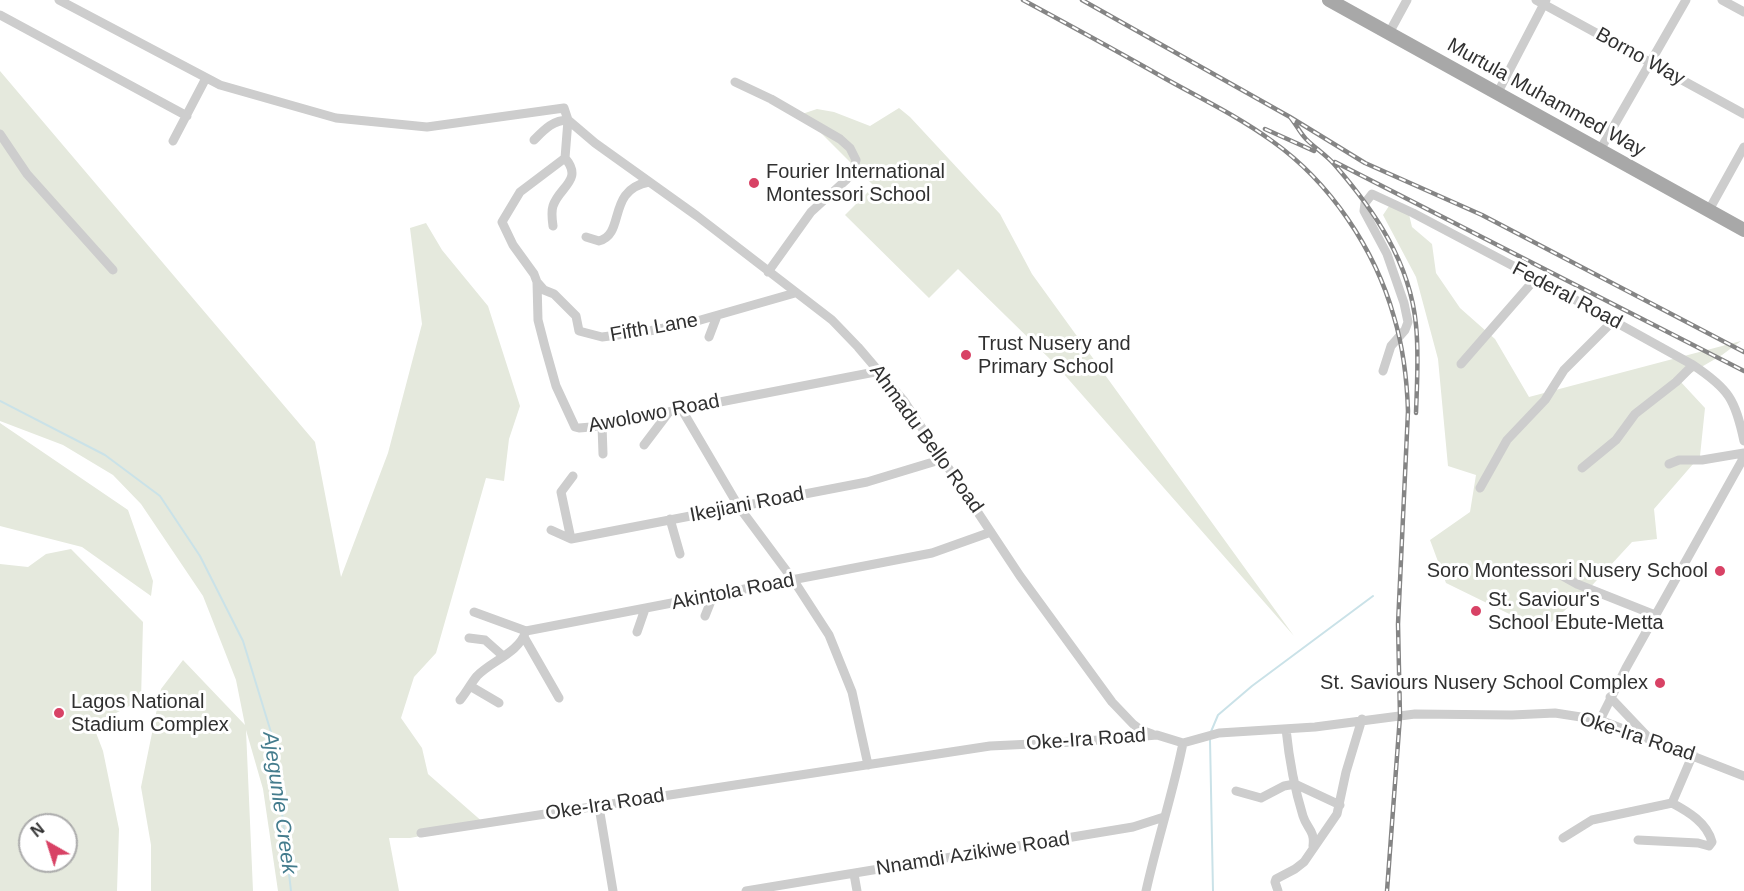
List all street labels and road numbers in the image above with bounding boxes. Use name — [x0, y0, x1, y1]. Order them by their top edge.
street label: Borno Way — [1591, 23, 1689, 91]
street label: Murtula Muhammed Way — [1443, 34, 1649, 162]
street label: Federal Road — [1508, 257, 1626, 335]
street label: Fifth Lane — [608, 308, 700, 348]
street label: Ahmadu Bello Road — [864, 360, 988, 518]
street label: Awolowo Road — [586, 390, 722, 438]
street label: Ikejiani Road — [688, 482, 806, 528]
street label: Akintola Road — [670, 568, 796, 616]
street label: Oke-Ira Road — [1576, 707, 1698, 767]
street label: Oke-Ira Road — [1025, 724, 1147, 756]
street label: Oke-Ira Road — [544, 784, 666, 826]
street label: Nnamdi Azikiwe Road — [875, 827, 1071, 881]

